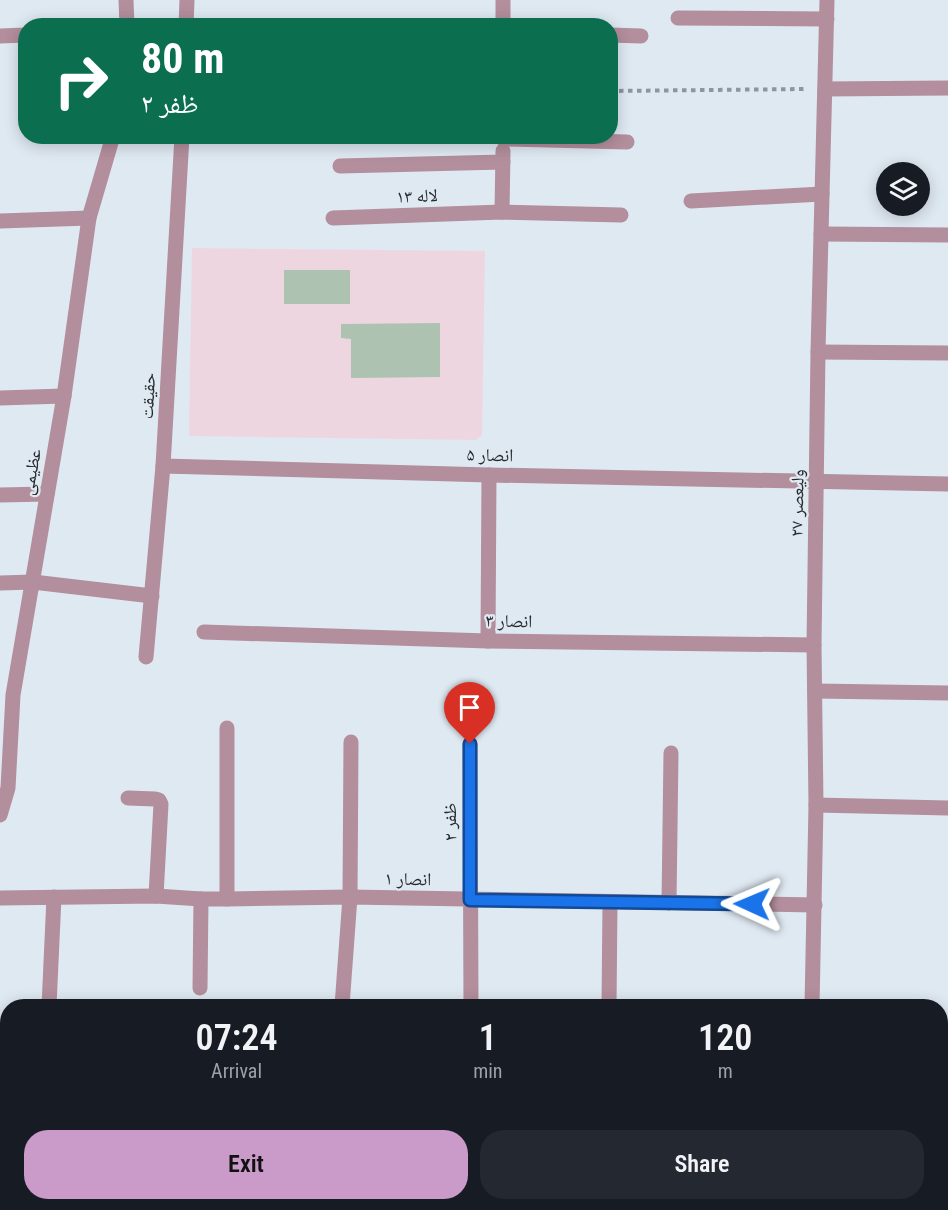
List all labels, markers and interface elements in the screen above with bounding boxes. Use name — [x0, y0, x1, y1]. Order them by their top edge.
text: 80 m — [141, 34, 224, 83]
icon: right — [42, 42, 120, 120]
text: ظفر ۲ — [141, 88, 199, 120]
map controls — [876, 162, 930, 216]
button: layers — [876, 162, 930, 216]
street label: لاله ۱۳ — [396, 184, 438, 207]
street label: حقیقت — [136, 372, 160, 420]
street label: انصار ۵ — [466, 444, 514, 465]
street label: عظیمی — [16, 447, 46, 497]
street label: ولیعصر ۲۷ — [785, 469, 808, 537]
street label: انصار ۳ — [485, 610, 533, 631]
pin — [444, 682, 495, 744]
icon: arrive — [453, 691, 486, 724]
street label: ظفر ۲ — [439, 803, 460, 841]
street label: انصار ۱ — [384, 868, 432, 889]
position arrow — [720, 872, 784, 936]
text: 07:24 — [196, 1017, 278, 1059]
text: 1 — [479, 1017, 497, 1059]
text: 120 — [698, 1017, 752, 1059]
text: Arrival — [211, 1059, 262, 1083]
text: min — [473, 1059, 502, 1083]
text: m — [718, 1059, 733, 1083]
button: Exit — [24, 1130, 468, 1199]
button: Share — [480, 1130, 924, 1199]

